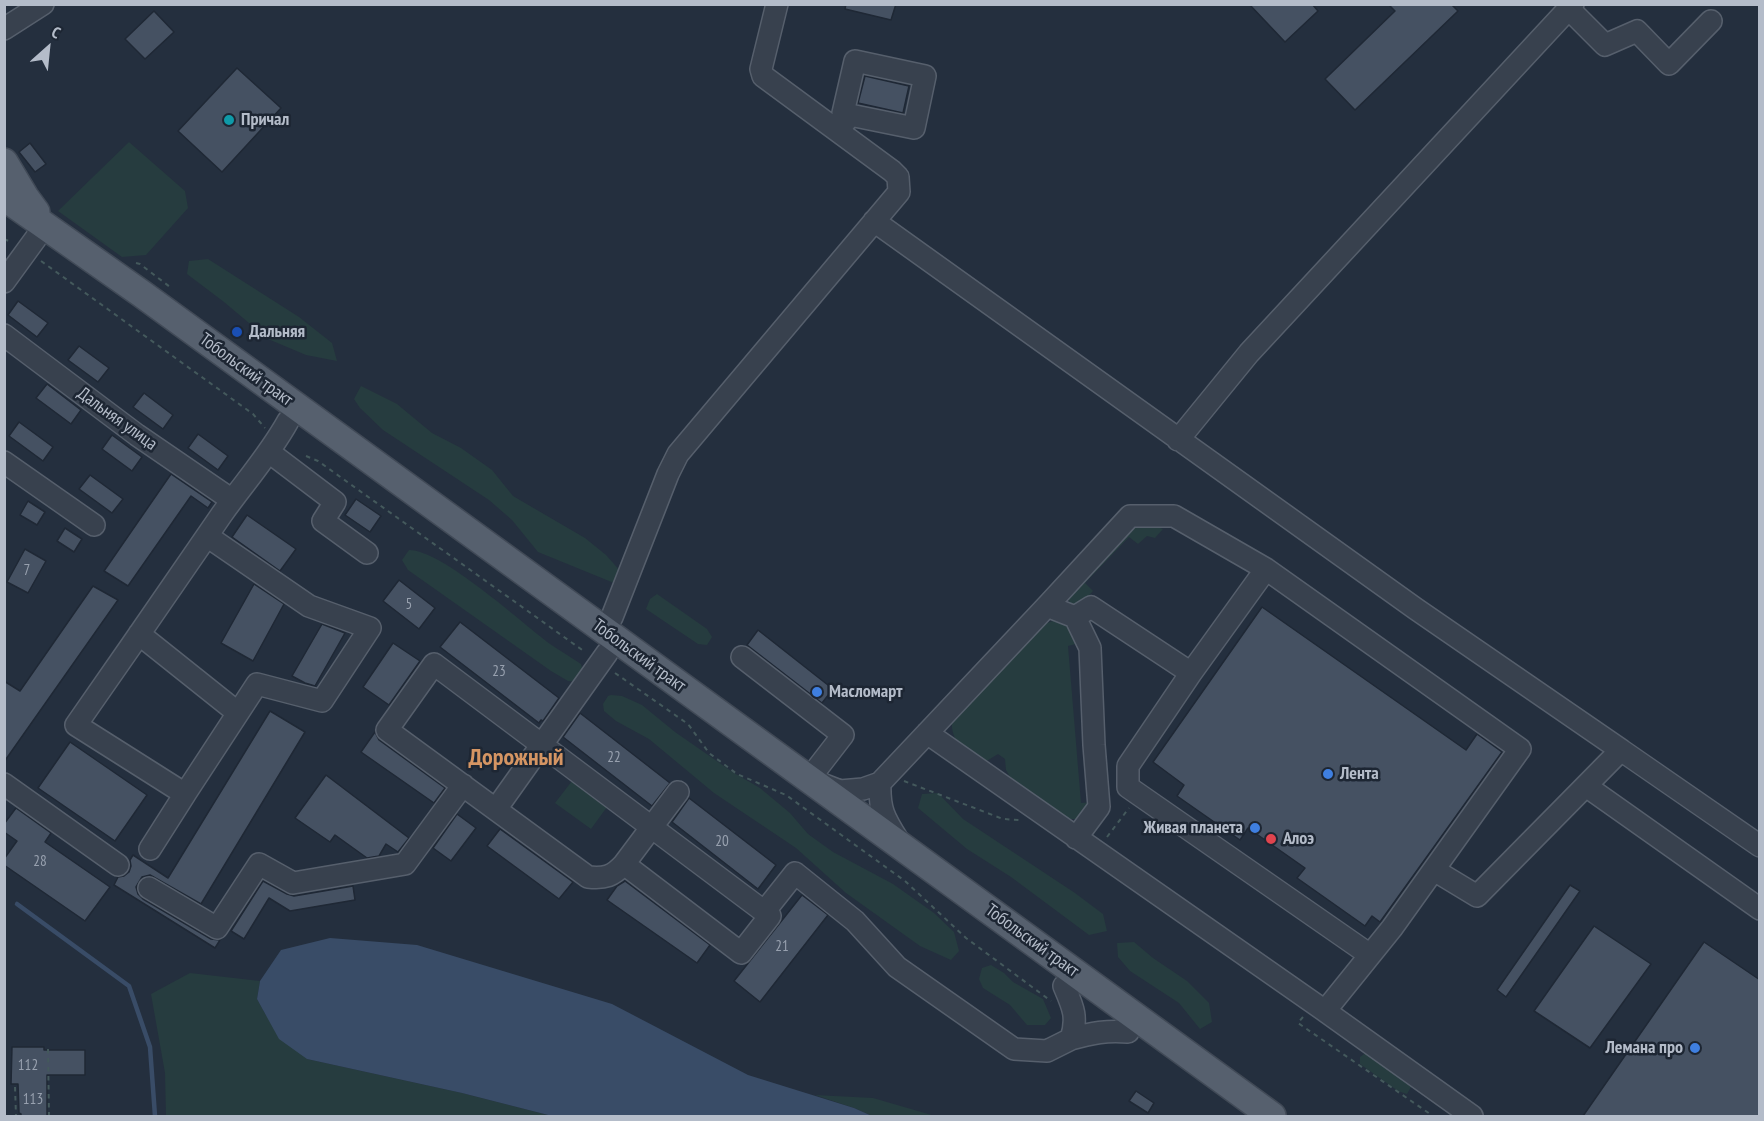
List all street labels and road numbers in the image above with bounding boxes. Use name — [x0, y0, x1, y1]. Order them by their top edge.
street label: Тобольский тракт — [195, 329, 297, 411]
street label: Дальняя улица — [73, 383, 161, 455]
street label: Тобольский тракт — [588, 615, 690, 697]
street label: Тобольский тракт — [981, 900, 1083, 982]

